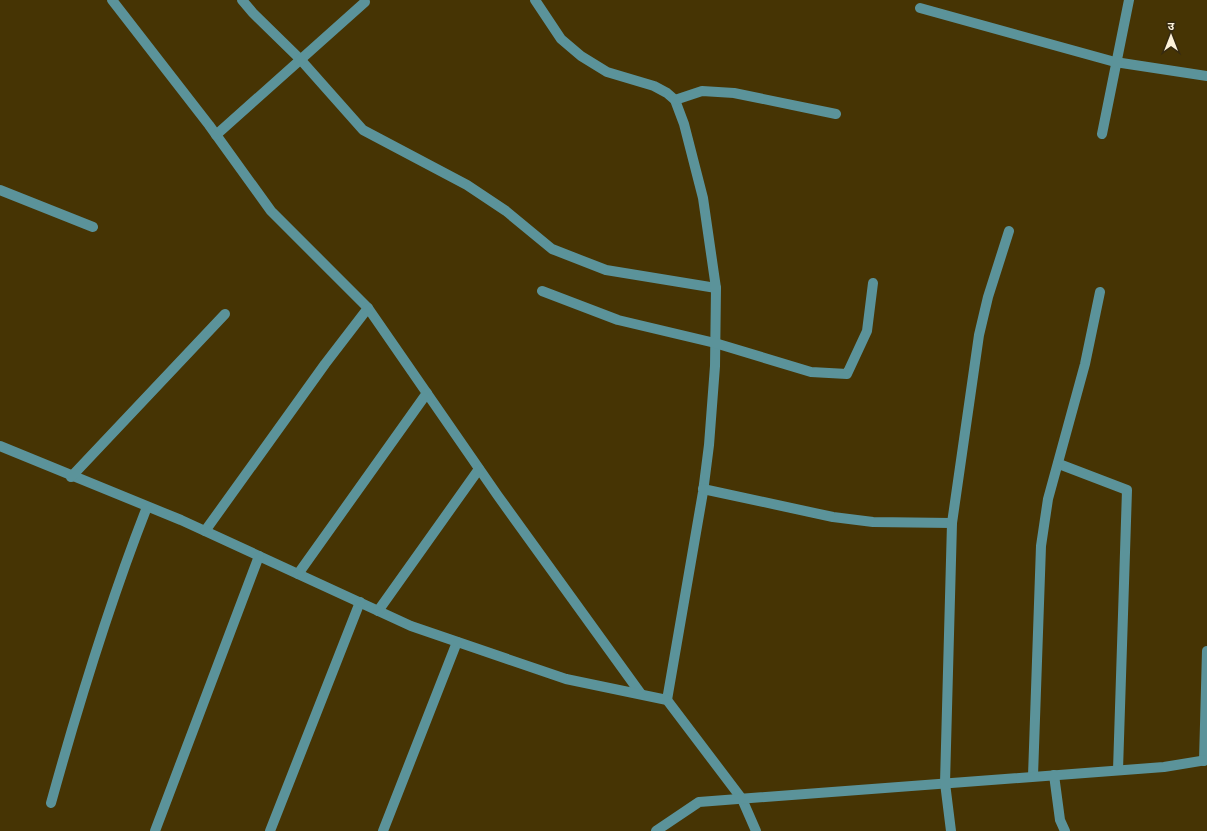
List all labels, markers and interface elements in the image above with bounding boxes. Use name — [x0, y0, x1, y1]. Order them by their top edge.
north arrow — [1151, 16, 1191, 56]
text: उ — [1168, 19, 1175, 33]

